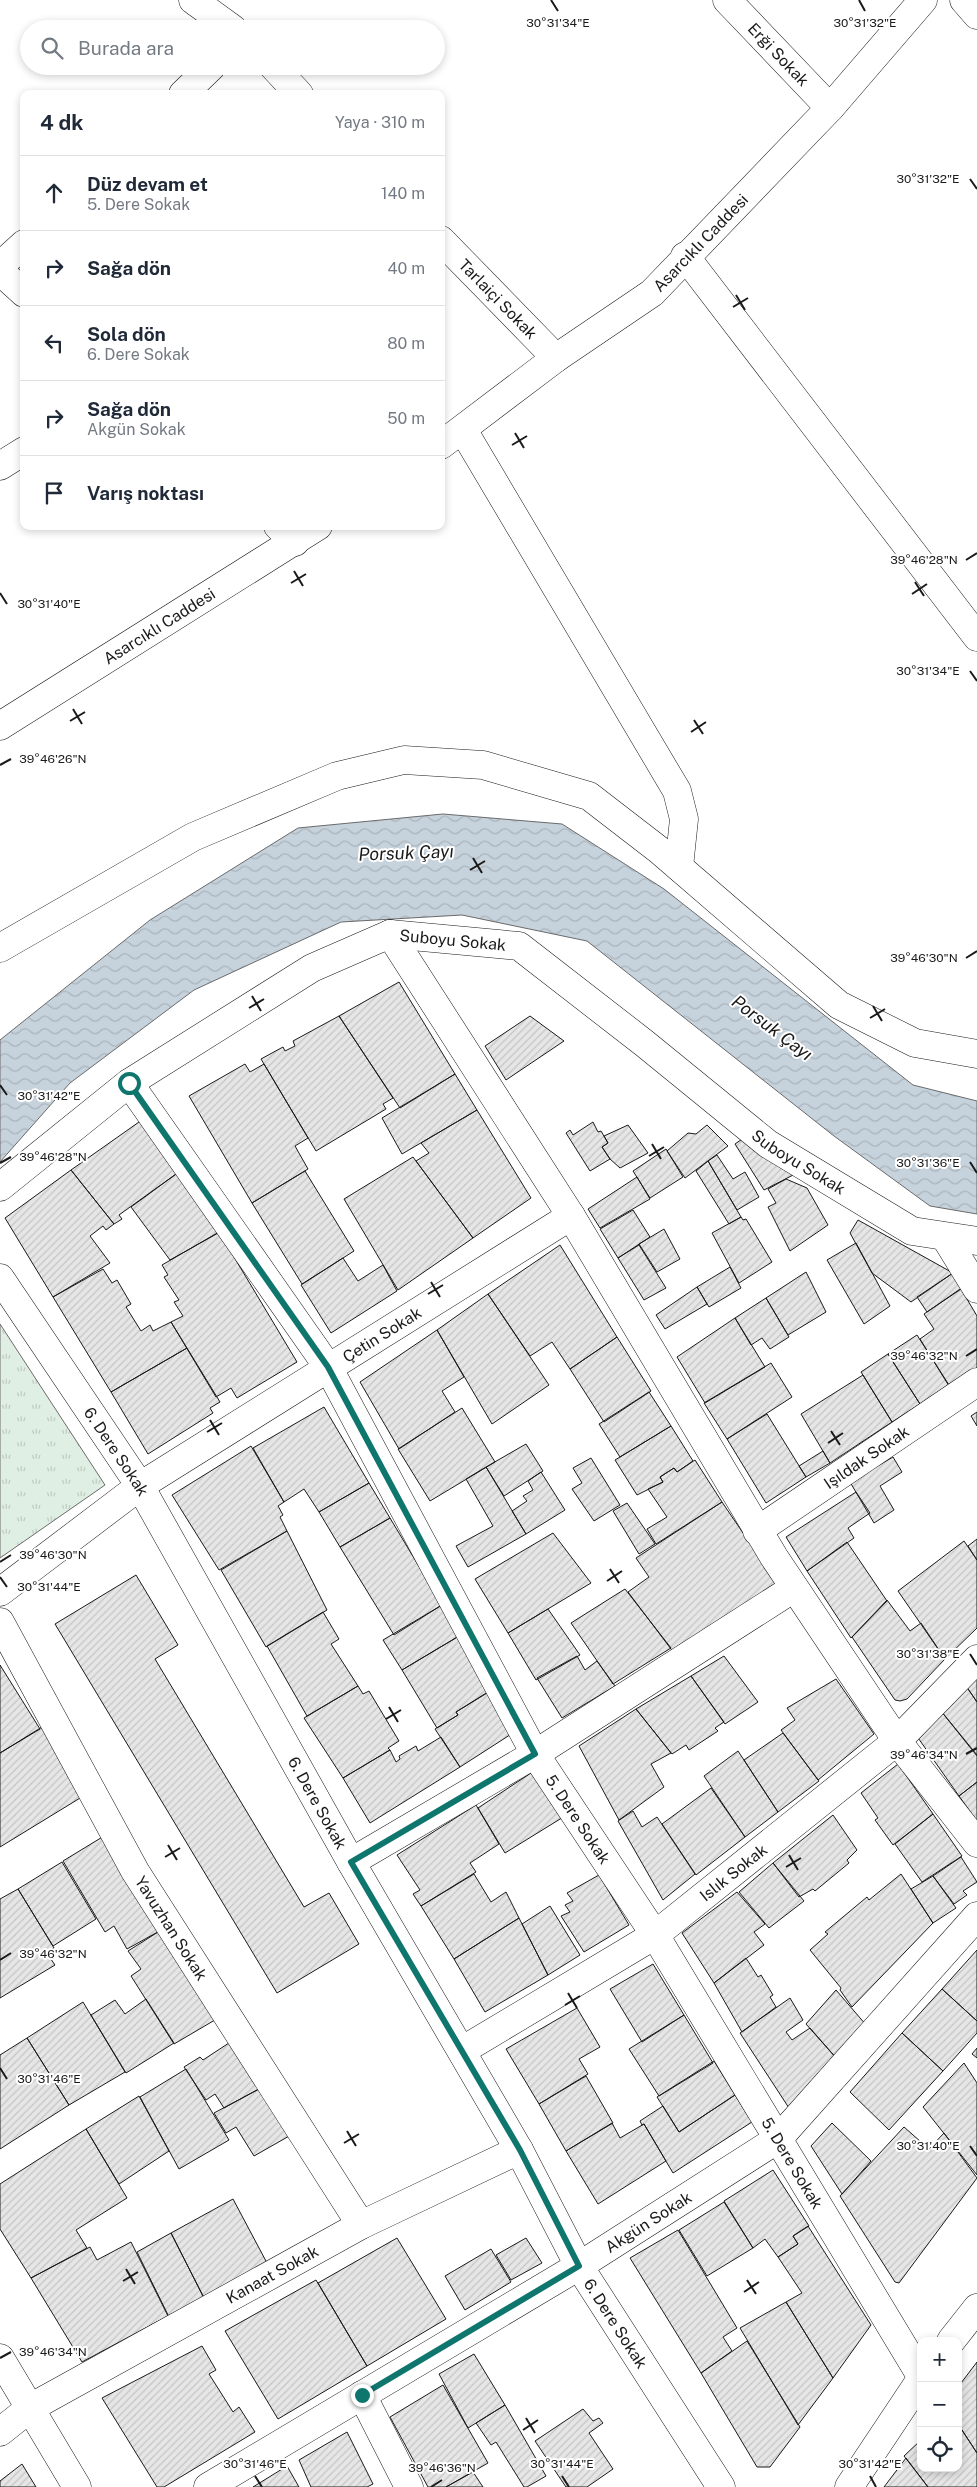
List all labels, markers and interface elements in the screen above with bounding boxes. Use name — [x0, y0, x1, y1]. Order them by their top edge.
text: 30°31'34"E — [526, 16, 590, 30]
text: 30°31'32"E — [833, 16, 897, 30]
street label: Erği Sokak — [744, 19, 813, 90]
search box — [20, 20, 445, 75]
icon: search — [38, 34, 66, 62]
text: Burada ara — [78, 37, 174, 59]
text: 4 dk — [40, 110, 83, 135]
text: Yaya · 310 m — [335, 113, 425, 132]
text: 30°31'32"E — [896, 172, 960, 186]
text: Düz devam et — [87, 173, 208, 195]
icon: ahead — [40, 179, 68, 207]
text: 140 m — [381, 184, 425, 203]
street label: Asarcıklı Caddesi — [650, 190, 752, 296]
text: 5. Dere Sokak — [87, 195, 190, 214]
icon: right — [40, 254, 68, 282]
street label: Tarlaiçi Sokak — [455, 255, 541, 343]
text: Sağa dön — [87, 257, 171, 279]
text: 40 m — [387, 259, 425, 278]
text: Sola dön — [87, 323, 166, 345]
icon: left — [40, 329, 68, 357]
text: 80 m — [387, 334, 425, 353]
text: 6. Dere Sokak — [87, 345, 190, 364]
text: Sağa dön — [87, 398, 171, 420]
icon: right — [40, 404, 68, 432]
text: 50 m — [387, 409, 425, 428]
text: Akgün Sokak — [87, 420, 186, 439]
icon: arrive — [40, 479, 68, 507]
text: Varış noktası — [87, 482, 204, 504]
text: 39°46'28"N — [890, 553, 958, 567]
street label: Asarcıklı Caddesi — [100, 584, 219, 669]
text: 30°31'40"E — [17, 597, 81, 611]
text: 30°31'34"E — [896, 664, 960, 678]
text: 39°46'26"N — [19, 752, 87, 766]
water label: Porsuk Çayı — [358, 840, 454, 865]
street label: Suboyu Sokak — [399, 926, 507, 955]
text: 39°46'30"N — [890, 951, 958, 965]
water label: Porsuk Çayı — [728, 991, 817, 1065]
route start — [118, 1072, 141, 1095]
text: 30°31'42"E — [17, 1089, 81, 1103]
street label: Suboyu Sokak — [748, 1126, 849, 1198]
text: 39°46'28"N — [19, 1150, 87, 1164]
text: 30°31'36"E — [896, 1156, 960, 1170]
street label: Çetin Sokak — [339, 1303, 425, 1367]
text: 39°46'32"N — [890, 1349, 958, 1363]
street label: 6. Dere Sokak — [80, 1404, 153, 1499]
street label: Işıldak Sokak — [820, 1422, 913, 1493]
text: 39°46'30"N — [19, 1548, 87, 1562]
text: 30°31'44"E — [17, 1580, 81, 1594]
text: 30°31'38"E — [896, 1647, 960, 1661]
text: 39°46'34"N — [890, 1748, 958, 1762]
street label: 6. Dere Sokak — [284, 1754, 351, 1853]
street label: 5. Dere Sokak — [541, 1771, 614, 1868]
street label: Islık Sokak — [696, 1840, 771, 1905]
street label: Yavuzhan Sokak — [131, 1873, 211, 1984]
text: 39°46'32"N — [19, 1947, 87, 1961]
text: 30°31'46"E — [17, 2072, 81, 2086]
street label: 5. Dere Sokak — [757, 2114, 827, 2212]
text: 30°31'40"E — [896, 2139, 960, 2153]
street label: Akgün Sokak — [602, 2188, 695, 2257]
street label: Kanaat Sokak — [223, 2241, 322, 2308]
street label: 6. Dere Sokak — [580, 2275, 651, 2372]
map controls — [917, 2337, 962, 2472]
button: + — [917, 2337, 962, 2382]
text: 39°46'34"N — [19, 2345, 87, 2359]
button: − — [917, 2382, 962, 2427]
route end — [351, 2384, 374, 2407]
button: locate — [917, 2427, 962, 2472]
text: 30°31'46"E — [223, 2457, 287, 2471]
text: 30°31'44"E — [530, 2457, 594, 2471]
text: 30°31'42"E — [838, 2457, 902, 2471]
text: 39°46'36"N — [408, 2461, 476, 2475]

